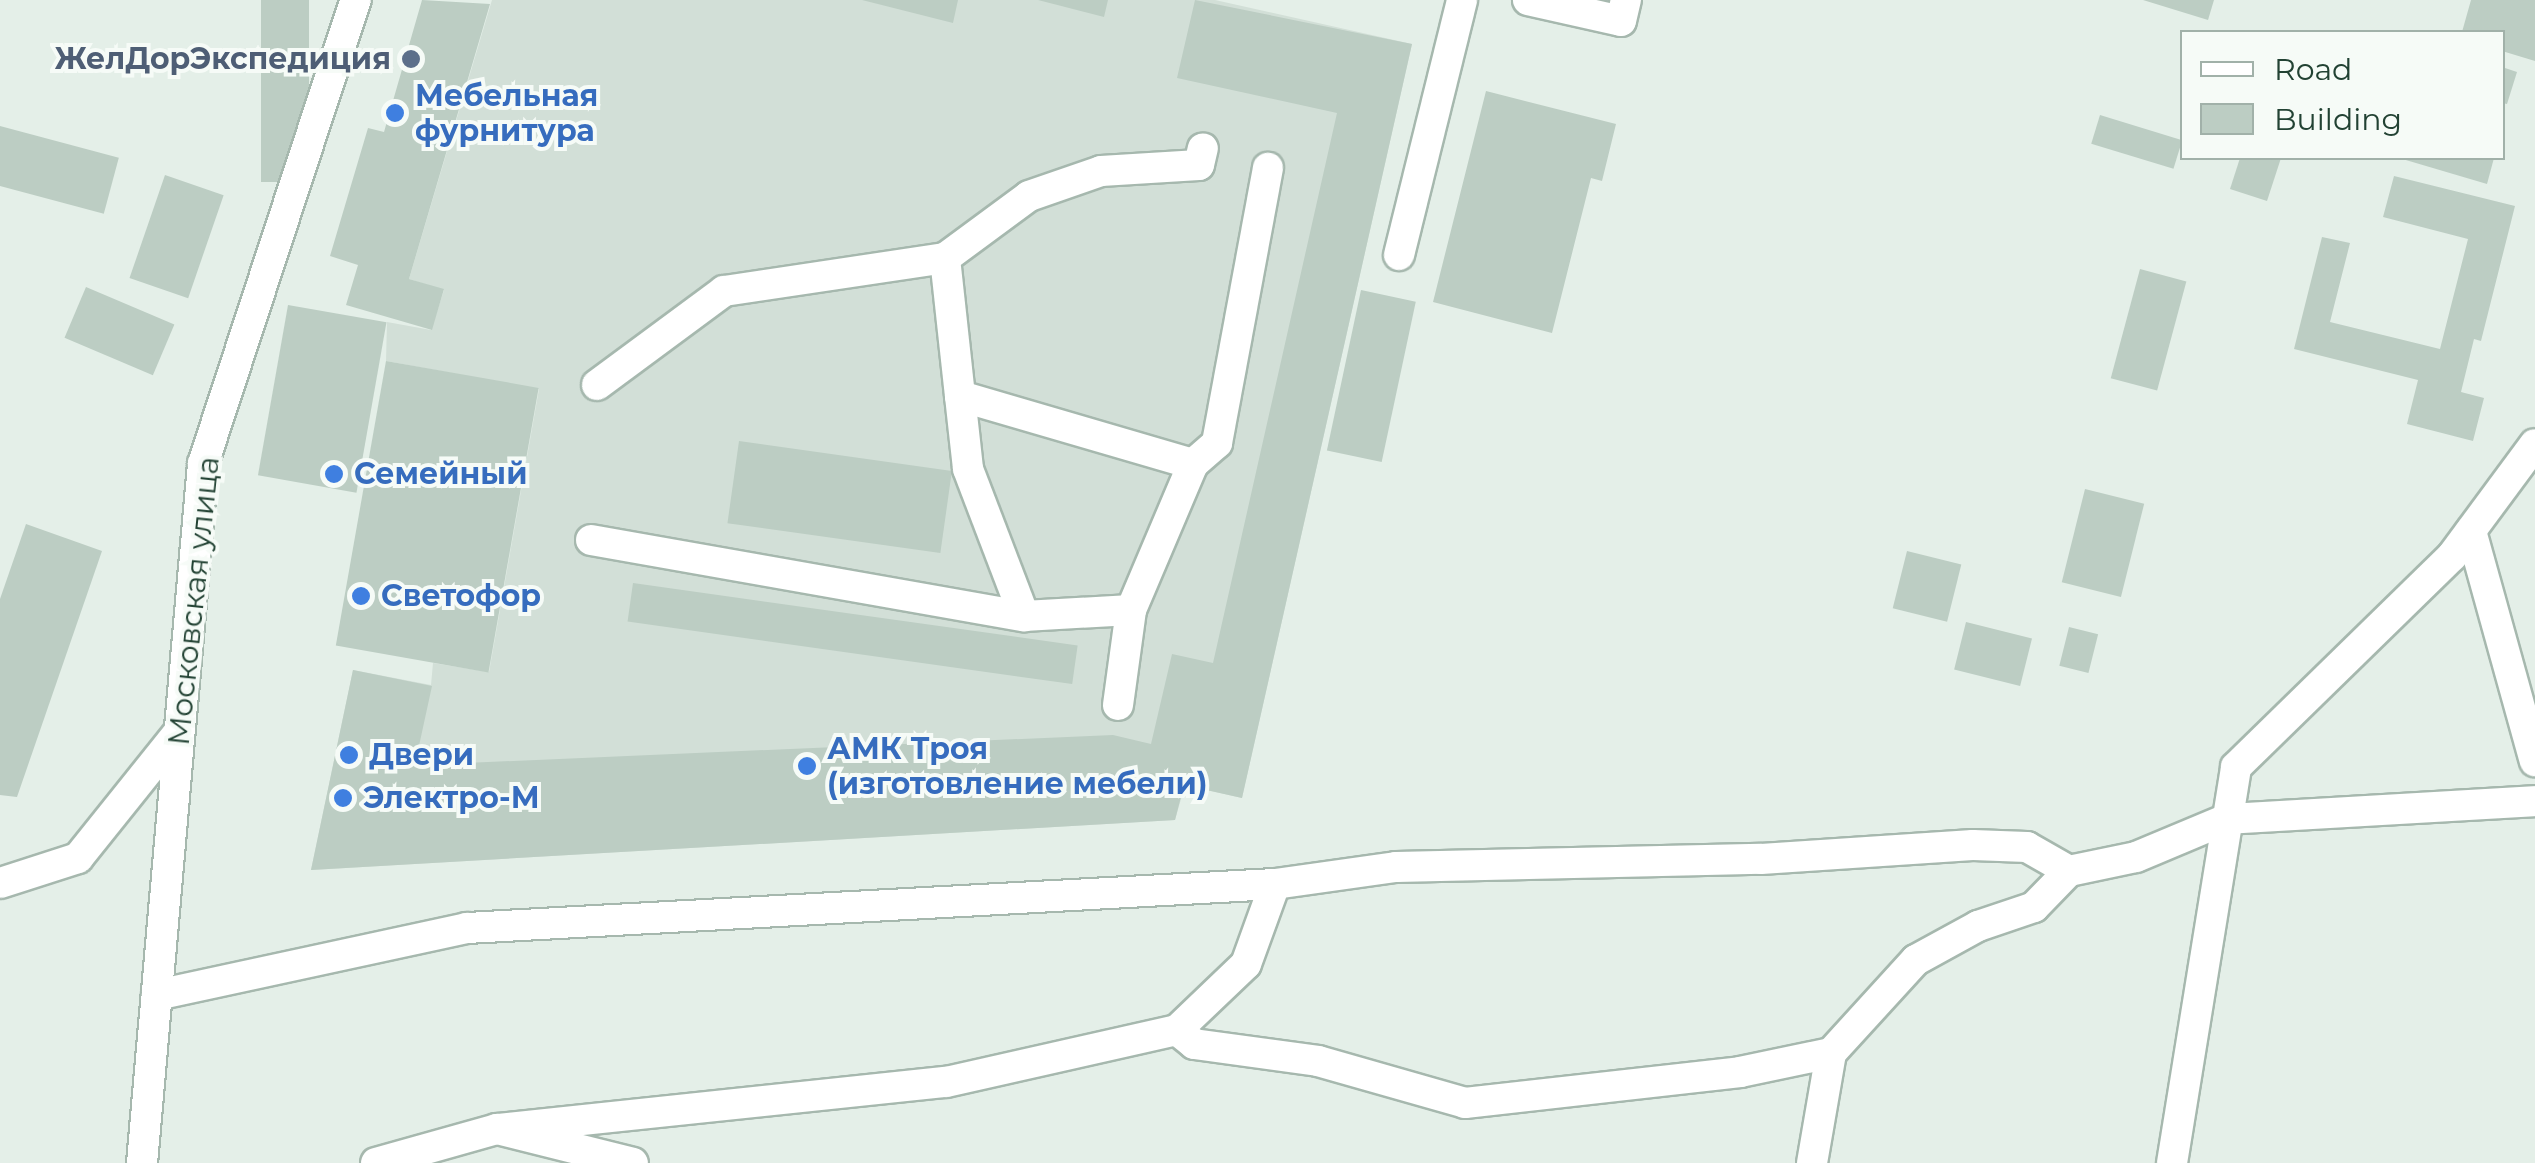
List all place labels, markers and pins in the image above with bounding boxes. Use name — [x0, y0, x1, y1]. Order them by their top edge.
place label: ЖелДорЭкспедиция — [55, 41, 391, 77]
marker: ЖелДорЭкспедиция — [400, 48, 422, 70]
place label: Мебельная фурнитура — [415, 78, 598, 148]
marker: Мебельная фурнитура — [384, 102, 406, 124]
place label: Семейный — [354, 456, 527, 492]
marker: Семейный — [323, 463, 345, 485]
place label: Светофор — [381, 578, 541, 614]
marker: Светофор — [350, 585, 372, 607]
place label: АМК Троя (изготовление мебели) — [827, 731, 1208, 802]
place label: Двери — [369, 737, 474, 773]
marker: Двери — [338, 744, 360, 766]
marker: АМК Троя (изготовление мебели) — [796, 755, 818, 777]
place label: Электро-М — [363, 780, 540, 816]
marker: Электро-М — [332, 787, 354, 809]

